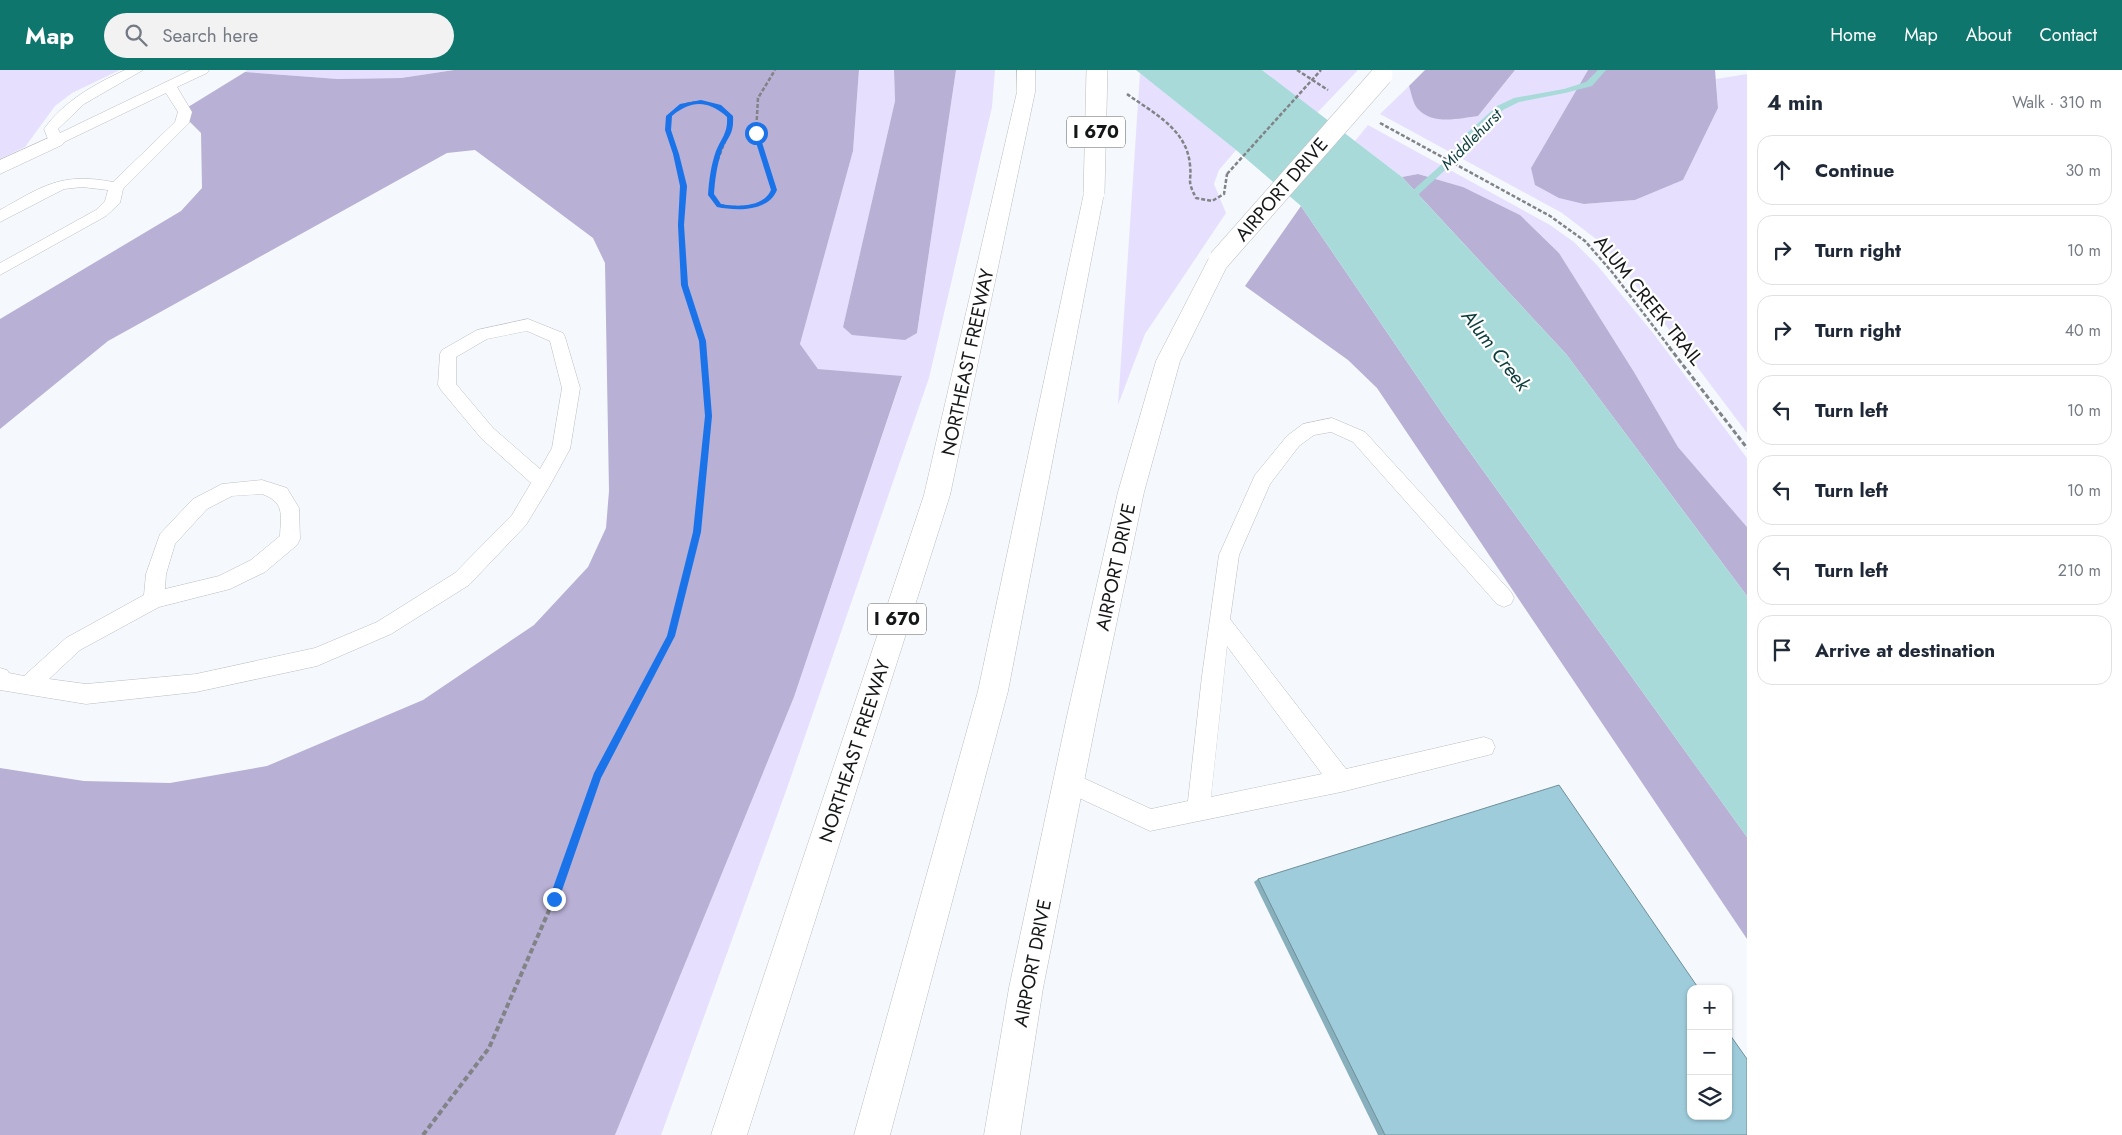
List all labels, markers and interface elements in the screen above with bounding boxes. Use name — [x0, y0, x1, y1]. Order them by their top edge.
search box — [104, 13, 454, 58]
text: Map — [25, 18, 74, 53]
icon: search — [122, 21, 150, 49]
text: Search here — [162, 22, 258, 49]
text: Home — [1830, 22, 1876, 48]
text: Map — [1904, 22, 1938, 48]
text: About — [1966, 22, 2011, 48]
text: Contact — [2039, 22, 2097, 48]
text: 4 min — [1767, 88, 1823, 118]
text: Walk · 310 m — [2012, 91, 2102, 114]
water label: Middlehurst — [1436, 103, 1508, 175]
road number: I 670 — [1067, 116, 1125, 148]
route start — [745, 122, 768, 145]
street label: AIRPORT DRIVE — [1229, 132, 1334, 247]
icon: ahead — [1768, 156, 1796, 184]
text: Continue — [1815, 157, 1894, 184]
text: 30 m — [2065, 159, 2101, 182]
street label: ALUM CREEK TRAIL — [1588, 230, 1710, 371]
icon: right — [1768, 236, 1796, 264]
text: Turn right — [1815, 237, 1901, 264]
text: 10 m — [2067, 239, 2101, 262]
street label: NORTHEAST FREEWAY — [934, 266, 1001, 458]
water label: Alum Creek — [1454, 302, 1538, 399]
icon: right — [1768, 316, 1796, 344]
text: Turn right — [1815, 317, 1901, 344]
text: 40 m — [2065, 319, 2101, 342]
icon: left — [1768, 396, 1796, 424]
text: Turn left — [1815, 397, 1888, 424]
text: 10 m — [2067, 399, 2101, 422]
icon: left — [1768, 476, 1796, 504]
text: Turn left — [1815, 477, 1888, 504]
text: 10 m — [2067, 479, 2101, 502]
street label: AIRPORT DRIVE — [1089, 501, 1142, 633]
icon: left — [1768, 556, 1796, 584]
text: Turn left — [1815, 557, 1888, 584]
text: 210 m — [2058, 559, 2101, 582]
road number: I 670 — [868, 604, 926, 634]
icon: arrive — [1768, 636, 1796, 664]
text: Arrive at destination — [1815, 637, 1995, 664]
street label: NORTHEAST FREEWAY — [812, 656, 897, 846]
route end — [543, 888, 566, 911]
street label: AIRPORT DRIVE — [1007, 897, 1058, 1029]
map controls — [1687, 985, 1732, 1120]
button: + — [1687, 985, 1732, 1030]
button: − — [1687, 1030, 1732, 1075]
button: layers — [1687, 1075, 1732, 1120]

